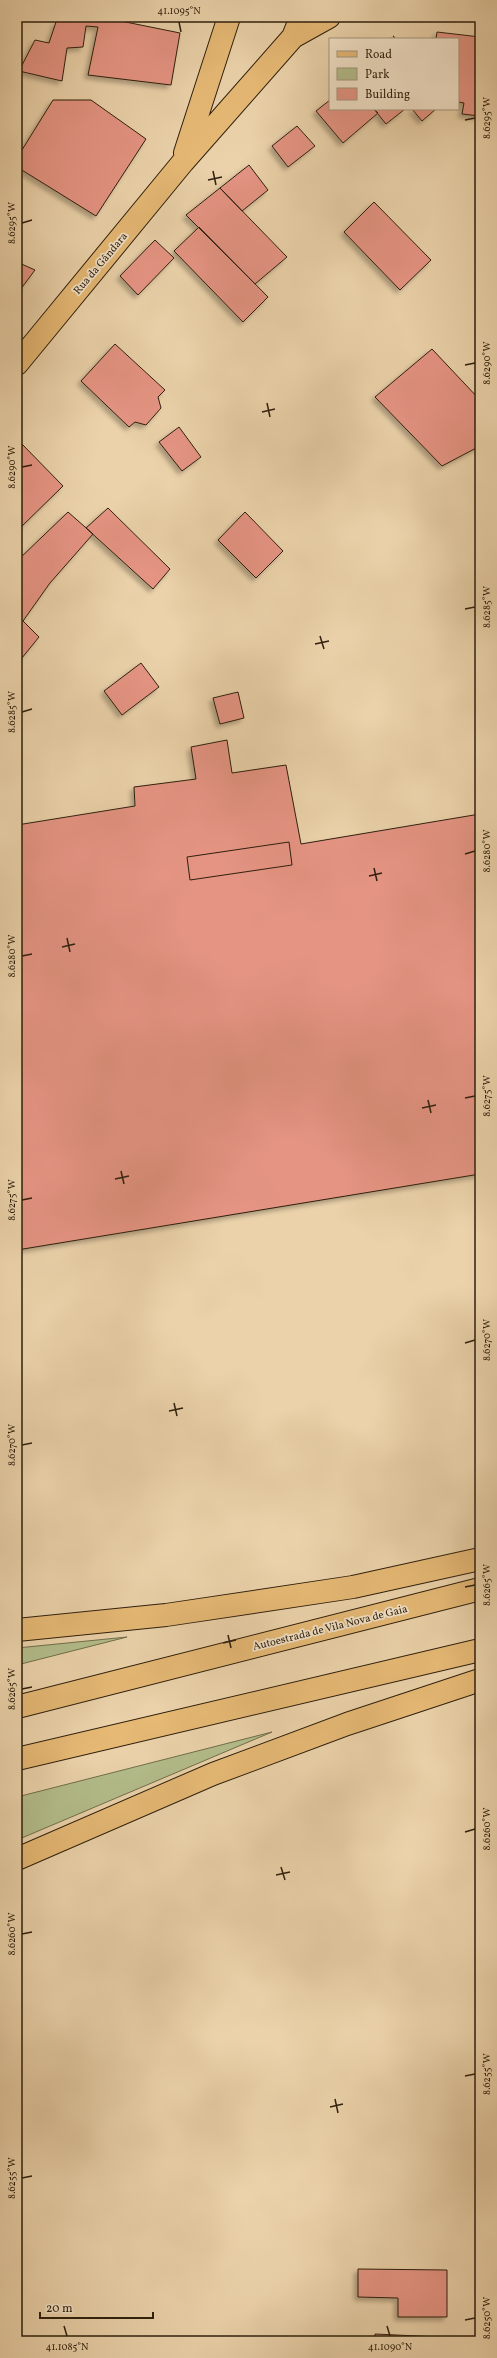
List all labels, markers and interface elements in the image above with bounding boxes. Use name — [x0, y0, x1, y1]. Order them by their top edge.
text: 41.1095°N — [157, 4, 201, 18]
legend — [329, 38, 459, 110]
text: Road — [365, 47, 392, 63]
text: Park — [365, 67, 390, 83]
text: Building — [365, 87, 410, 103]
text: 8.6295°W — [480, 97, 494, 139]
text: 8.6295°W — [5, 202, 19, 244]
street label: Rua da Gândara — [71, 229, 132, 298]
text: 8.6290°W — [480, 341, 494, 385]
text: 8.6290°W — [5, 445, 19, 489]
text: 8.6285°W — [480, 586, 494, 628]
text: 8.6285°W — [5, 691, 19, 733]
text: 8.6280°W — [480, 829, 494, 873]
text: 8.6280°W — [5, 934, 19, 978]
text: 8.6275°W — [480, 1075, 494, 1117]
text: 8.6275°W — [5, 1179, 19, 1221]
text: 8.6270°W — [480, 1319, 494, 1361]
text: 8.6270°W — [5, 1424, 19, 1466]
text: 8.6265°W — [480, 1564, 494, 1606]
street label: Autoestrada de Vila Nova de Gaia — [251, 1602, 410, 1655]
text: 8.6265°W — [5, 1668, 19, 1710]
text: 8.6260°W — [480, 1807, 494, 1851]
text: 8.6260°W — [5, 1912, 19, 1956]
text: 8.6255°W — [480, 2053, 494, 2095]
text: 8.6255°W — [5, 2157, 19, 2199]
scale bar — [40, 2294, 153, 2320]
text: 8.6250°W — [480, 2297, 494, 2339]
text: 20 m — [46, 2301, 73, 2317]
text: 41.1085°N — [45, 2340, 89, 2354]
text: 41.1090°N — [368, 2340, 413, 2354]

